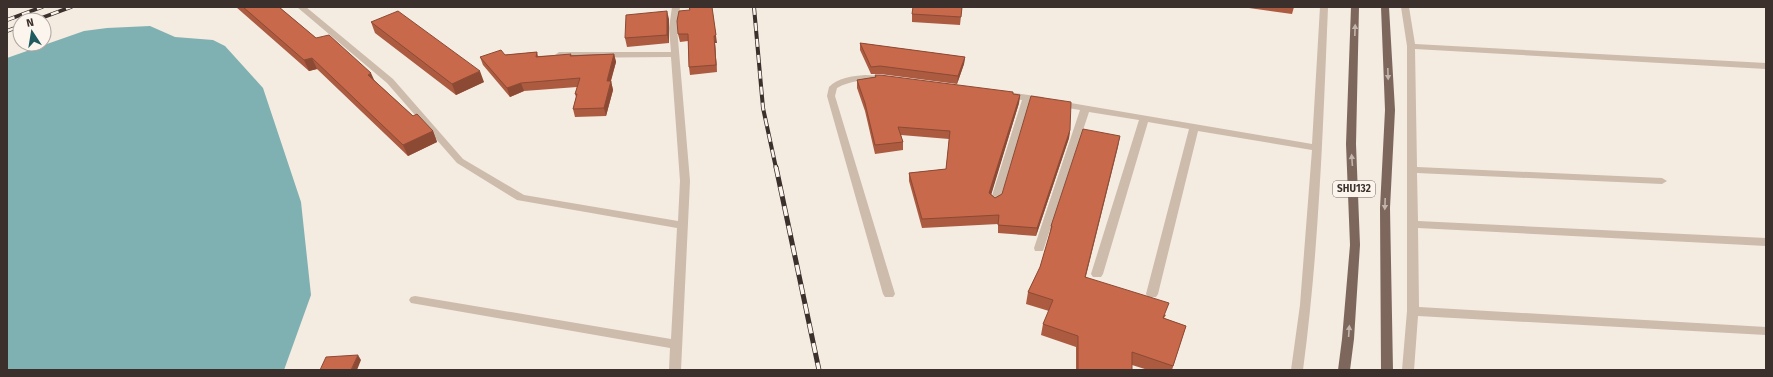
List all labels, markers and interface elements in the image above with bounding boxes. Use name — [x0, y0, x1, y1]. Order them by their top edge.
north arrow — [12, 12, 52, 52]
text: N — [25, 16, 35, 30]
one-way arrow — [1351, 24, 1358, 36]
one-way arrow — [1385, 68, 1391, 81]
one-way arrow — [1349, 154, 1356, 166]
road number: SHU132 — [1333, 181, 1375, 197]
one-way arrow — [1382, 198, 1389, 210]
one-way arrow — [1345, 325, 1352, 337]

